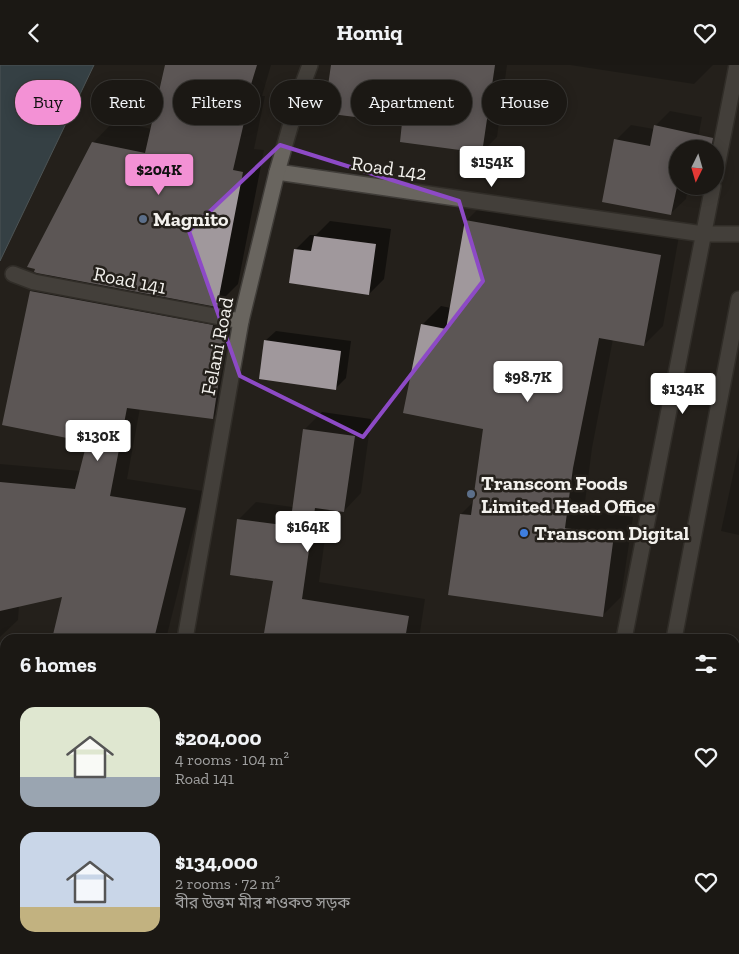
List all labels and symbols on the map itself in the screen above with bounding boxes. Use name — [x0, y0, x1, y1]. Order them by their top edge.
north arrow — [669, 140, 724, 195]
pin: $154K — [457, 145, 527, 188]
street label: Road 142 — [350, 151, 428, 185]
pin: $204K — [124, 153, 194, 196]
place label: Magnito — [153, 207, 229, 231]
marker: Magnito — [137, 213, 149, 225]
street label: Road 141 — [92, 261, 169, 299]
street label: Felani Road — [196, 295, 238, 397]
pin: $98.7K — [487, 361, 569, 403]
pin: $134K — [648, 373, 718, 415]
pin: $130K — [63, 419, 133, 462]
place label: Transcom Foods Limited Head Office — [481, 471, 656, 518]
marker: Transcom Foods Limited Head Office — [465, 488, 477, 500]
pin: $164K — [273, 511, 343, 553]
place label: Transcom Digital — [534, 521, 689, 545]
marker: Transcom Digital — [518, 527, 530, 539]

